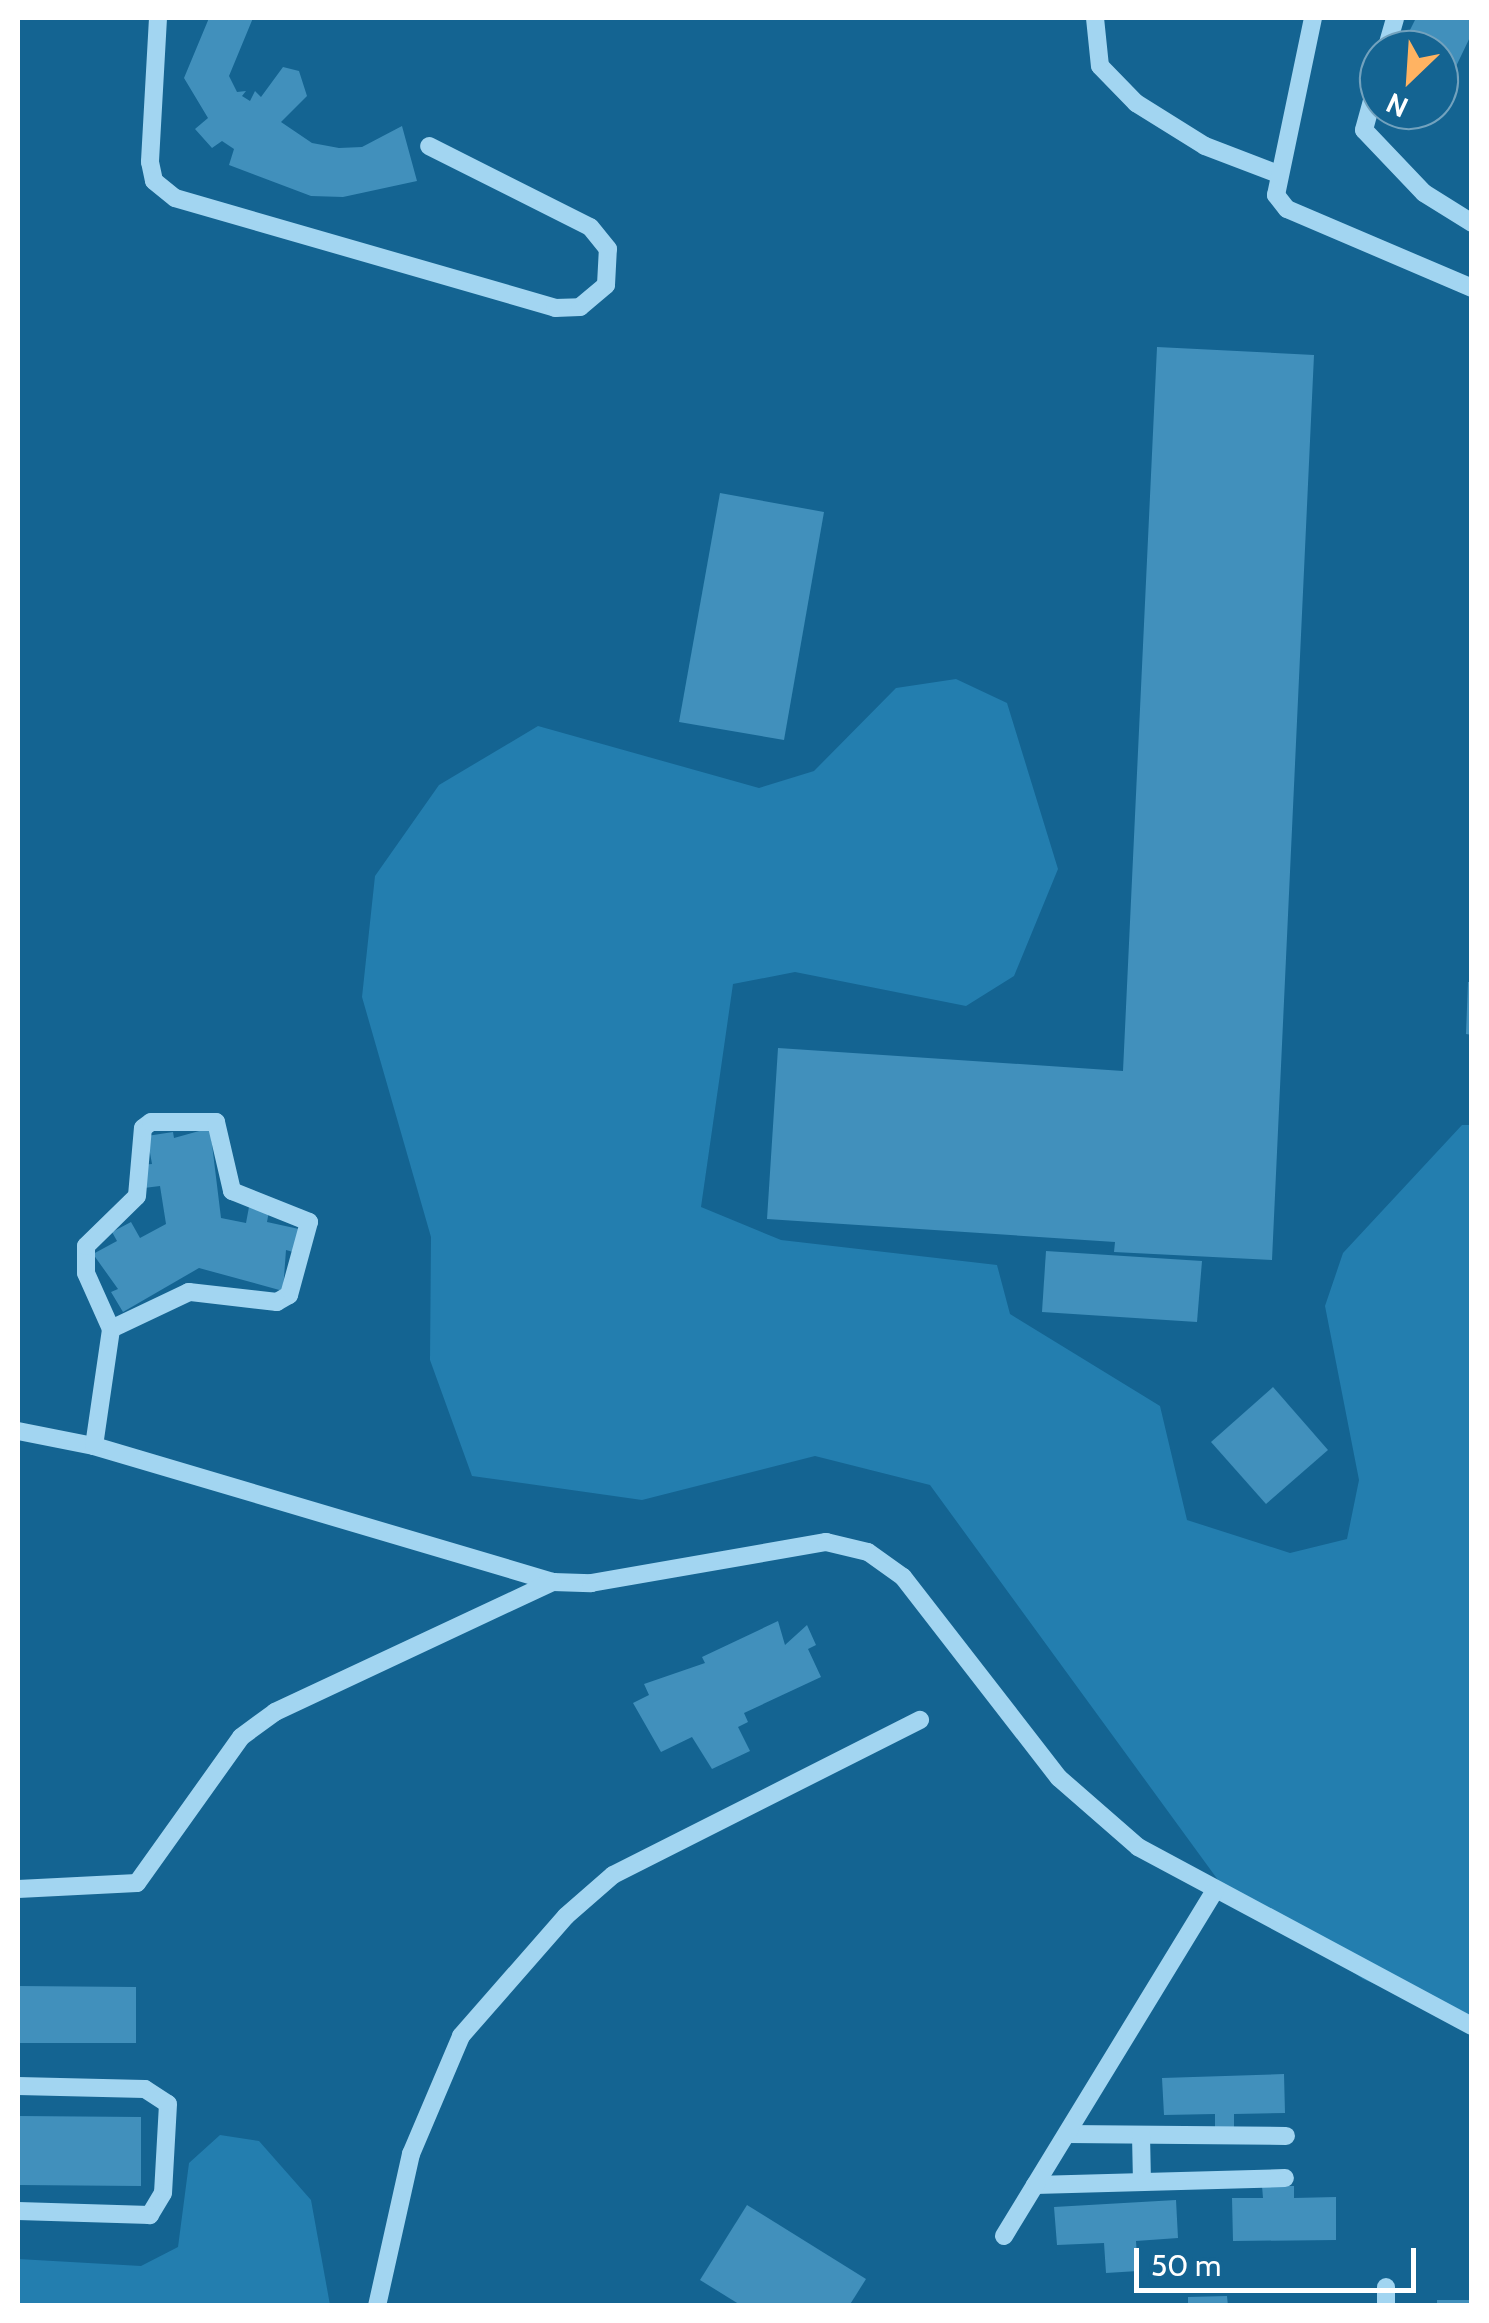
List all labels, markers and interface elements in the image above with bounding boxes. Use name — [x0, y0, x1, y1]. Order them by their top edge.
north arrow — [1359, 30, 1459, 130]
text: N — [1381, 86, 1413, 125]
scale bar — [1139, 2228, 1422, 2290]
text: 50 m — [1151, 2247, 1221, 2284]

